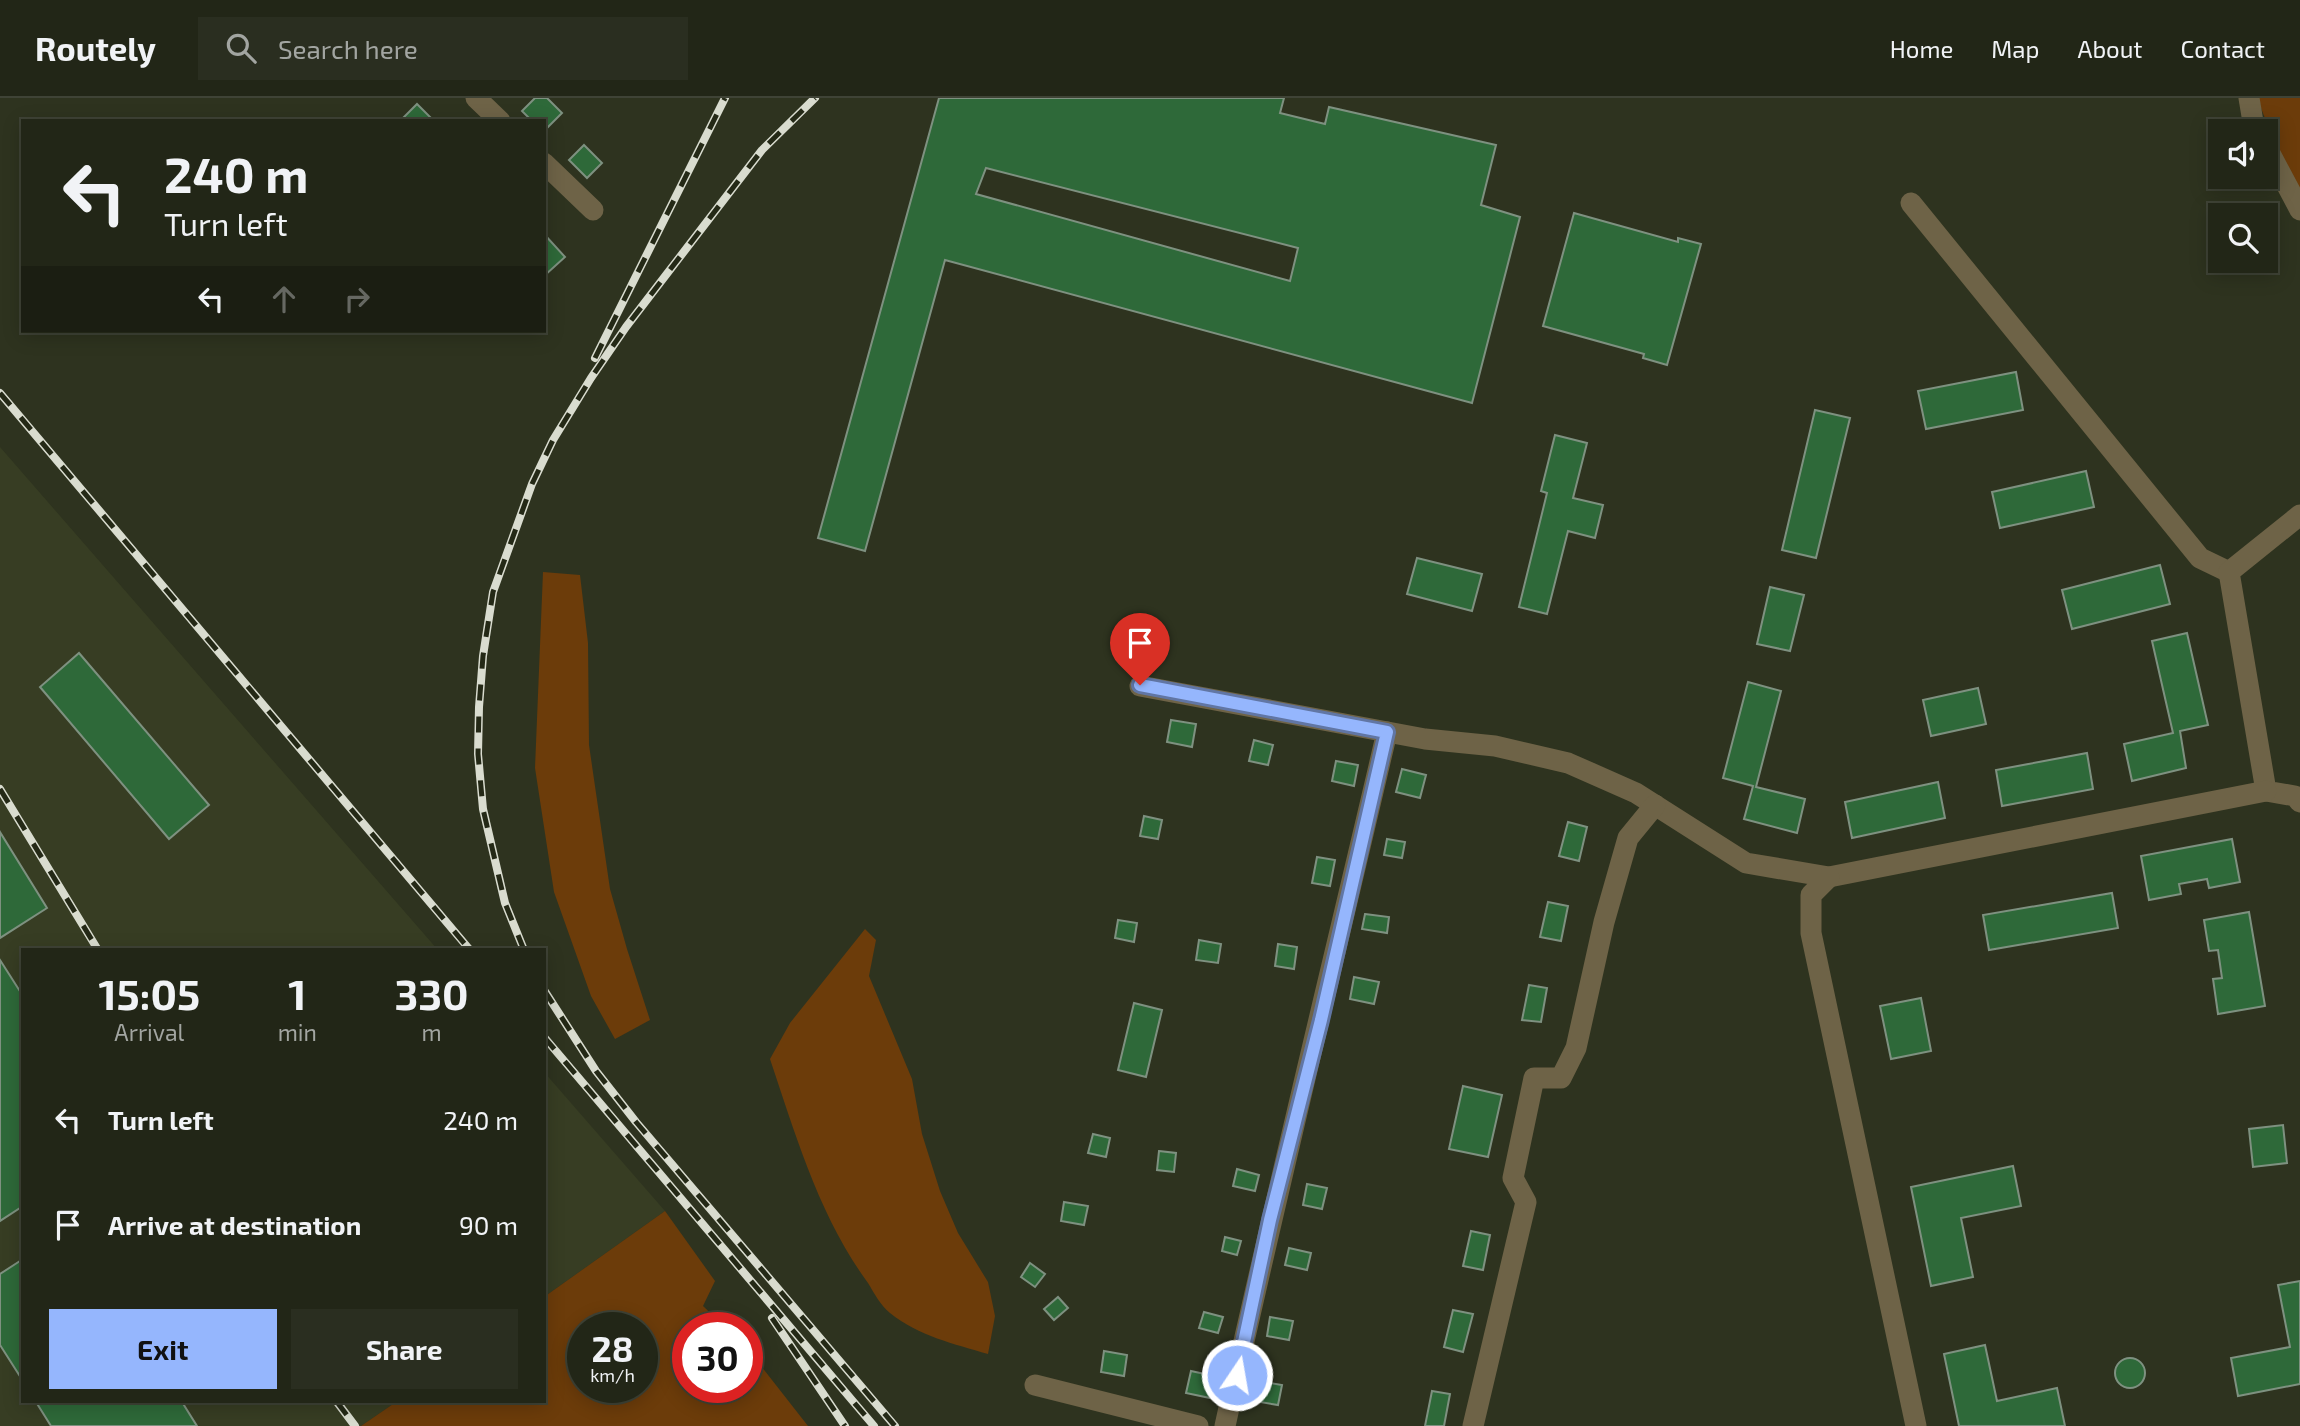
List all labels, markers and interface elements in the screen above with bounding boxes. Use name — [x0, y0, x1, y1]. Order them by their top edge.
search box — [198, 17, 688, 80]
text: Routely — [35, 28, 156, 68]
icon: search — [222, 29, 260, 67]
text: Search here — [278, 33, 418, 64]
text: Home — [1890, 34, 1953, 63]
text: Map — [1991, 34, 2039, 63]
text: About — [2077, 34, 2143, 63]
text: Contact — [2181, 34, 2265, 63]
map controls — [2208, 119, 2278, 273]
button: sound — [2208, 119, 2278, 189]
text: 240 m — [164, 144, 308, 203]
icon: left — [49, 147, 140, 238]
button: search — [2208, 203, 2278, 273]
text: Turn left — [164, 204, 288, 242]
icon: left — [192, 280, 230, 318]
icon: ahead — [265, 280, 303, 318]
icon: right — [338, 280, 376, 318]
pin — [1110, 613, 1170, 685]
icon: arrive — [1121, 624, 1159, 662]
text: 15:05 — [98, 968, 200, 1018]
text: 1 — [288, 968, 306, 1018]
text: 330 — [394, 968, 469, 1018]
text: Arrival — [114, 1018, 184, 1046]
text: min — [278, 1018, 317, 1046]
text: m — [421, 1018, 442, 1046]
icon: left — [49, 1101, 87, 1139]
text: Turn left — [108, 1104, 214, 1135]
text: 240 m — [443, 1104, 518, 1135]
icon: arrive — [49, 1206, 87, 1244]
text: Arrive at destination — [108, 1209, 361, 1240]
text: 90 m — [459, 1209, 518, 1240]
button: Exit — [49, 1309, 277, 1389]
button: Share — [291, 1309, 518, 1389]
speed limit sign: 30 — [672, 1312, 763, 1403]
text: 28 — [591, 1327, 634, 1369]
position arrow — [1200, 1338, 1274, 1412]
text: km/h — [590, 1364, 635, 1386]

